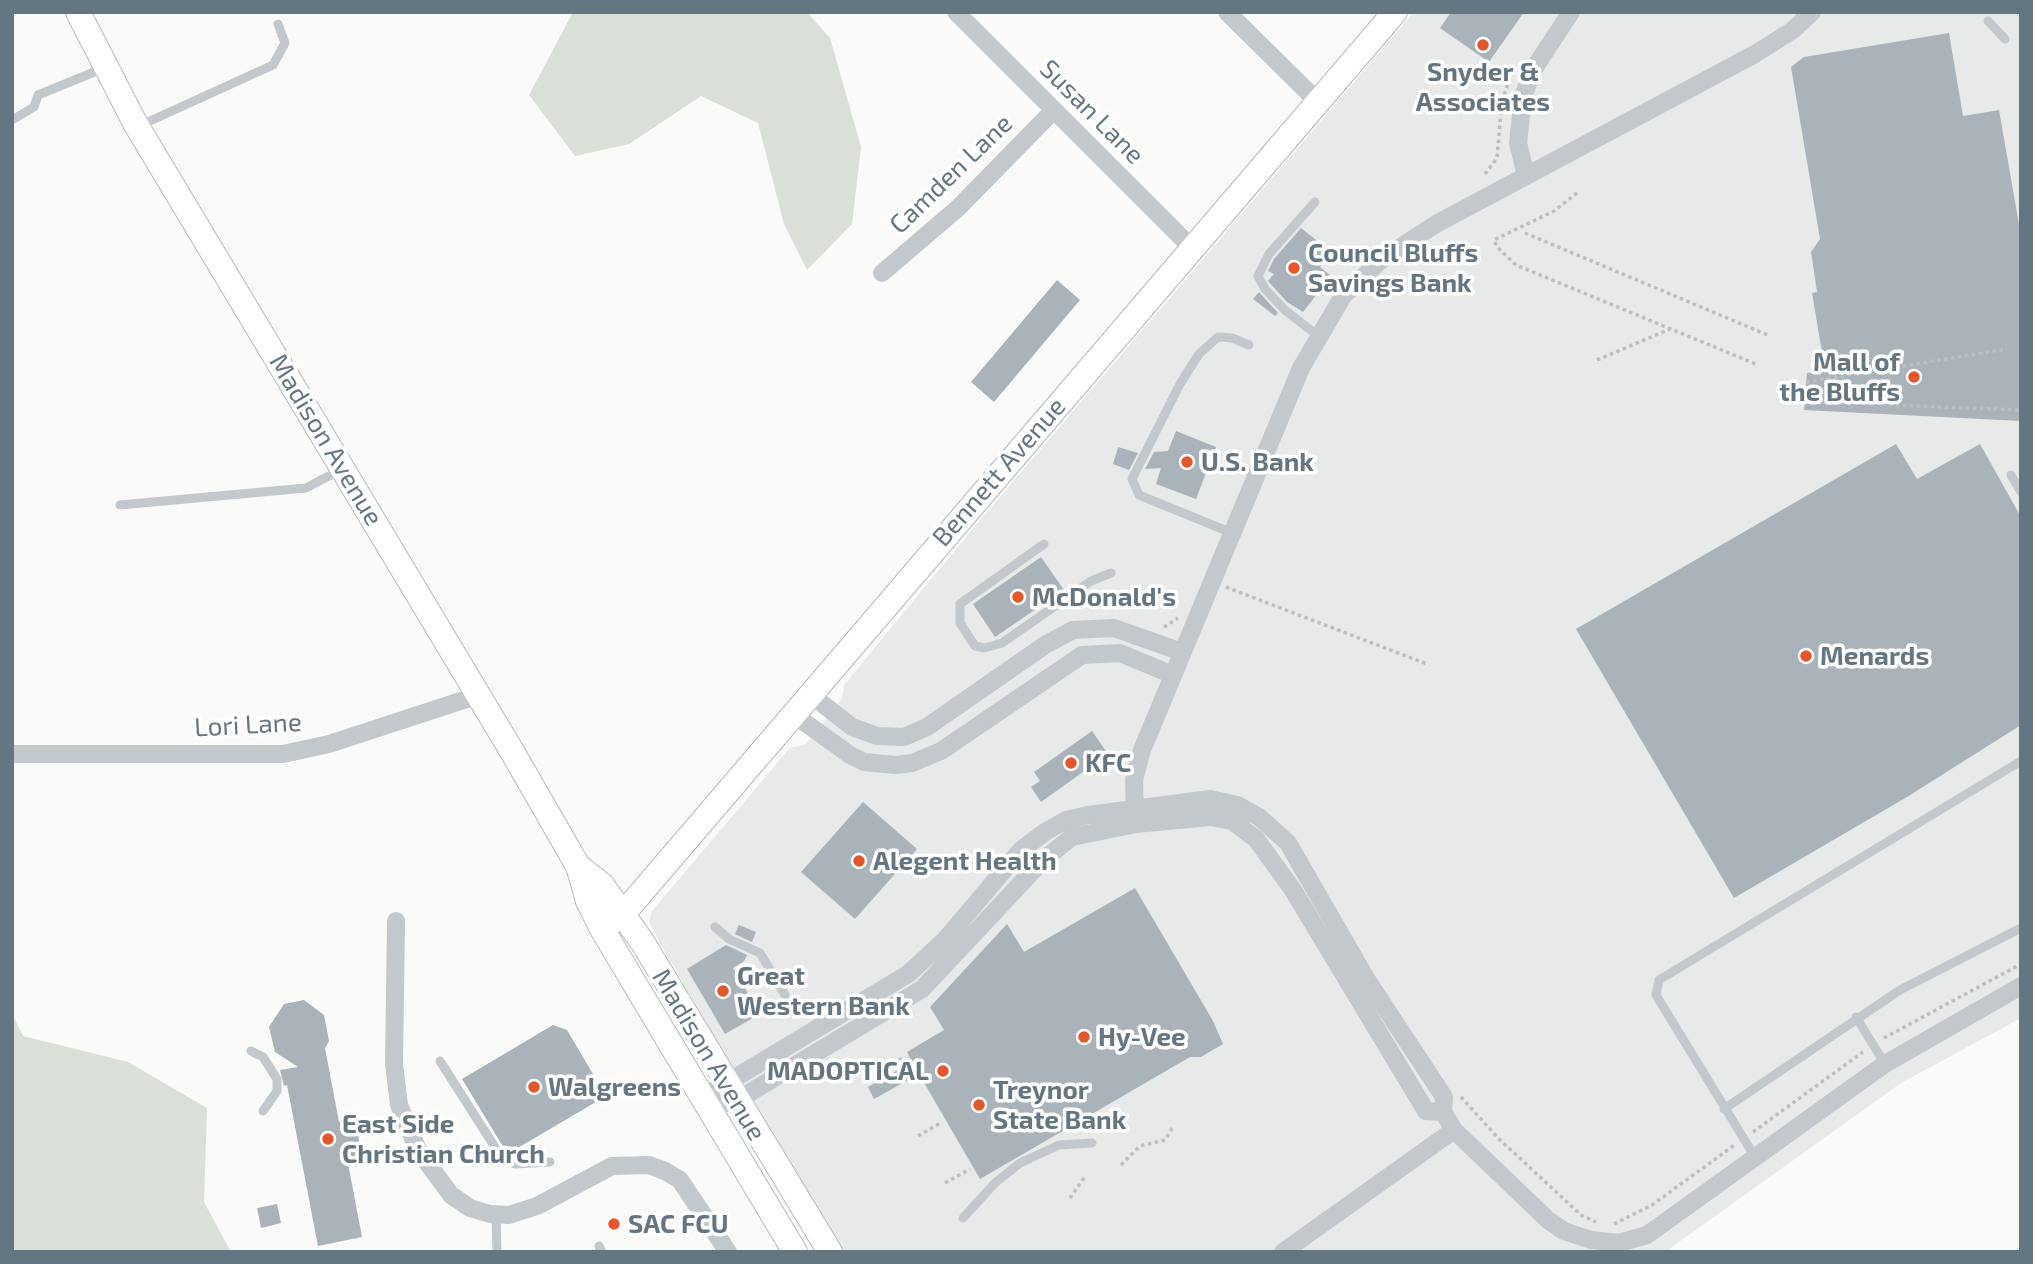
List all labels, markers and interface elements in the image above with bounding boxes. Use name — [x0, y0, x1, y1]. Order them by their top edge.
marker: Snyder & Associates — [1475, 37, 1491, 53]
street label: Susan Lane — [1033, 53, 1151, 171]
place label: Snyder & Associates — [1416, 56, 1550, 118]
street label: Camden Lane — [883, 108, 1019, 240]
place label: Council Bluffs Savings Bank — [1308, 237, 1478, 298]
marker: Council Bluffs Savings Bank — [1286, 260, 1302, 276]
place label: Mall of the Bluffs — [1779, 346, 1900, 408]
street label: Madison Avenue — [263, 349, 389, 531]
marker: Mall of the Bluffs — [1906, 369, 1922, 385]
street label: Bennett Avenue — [926, 391, 1072, 553]
place label: U.S. Bank — [1201, 446, 1314, 478]
marker: U.S. Bank — [1179, 454, 1195, 470]
place label: McDonald's — [1032, 581, 1176, 613]
marker: McDonald's — [1010, 589, 1026, 605]
place label: Menards — [1820, 640, 1929, 672]
marker: Menards — [1798, 648, 1814, 664]
street label: Lori Lane — [194, 707, 302, 743]
place label: KFC — [1085, 747, 1131, 779]
marker: KFC — [1063, 755, 1079, 771]
place label: Alegent Health — [873, 845, 1057, 877]
marker: Alegent Health — [851, 853, 867, 869]
place label: Great Western Bank — [737, 960, 910, 1021]
street label: Madison Avenue — [646, 964, 772, 1146]
marker: Great Western Bank — [715, 983, 731, 999]
place label: Hy-Vee — [1098, 1021, 1186, 1053]
marker: Hy-Vee — [1076, 1029, 1092, 1045]
place label: MADOPTICAL — [767, 1055, 929, 1087]
marker: MADOPTICAL — [935, 1063, 951, 1079]
place label: Walgreens — [548, 1071, 681, 1103]
place label: Treynor State Bank — [993, 1074, 1126, 1136]
marker: Walgreens — [526, 1079, 542, 1095]
marker: Treynor State Bank — [971, 1097, 987, 1113]
place label: East Side Christian Church — [342, 1108, 545, 1170]
marker: East Side Christian Church — [320, 1131, 336, 1147]
place label: SAC FCU — [628, 1208, 728, 1240]
marker: SAC FCU — [606, 1216, 622, 1232]

